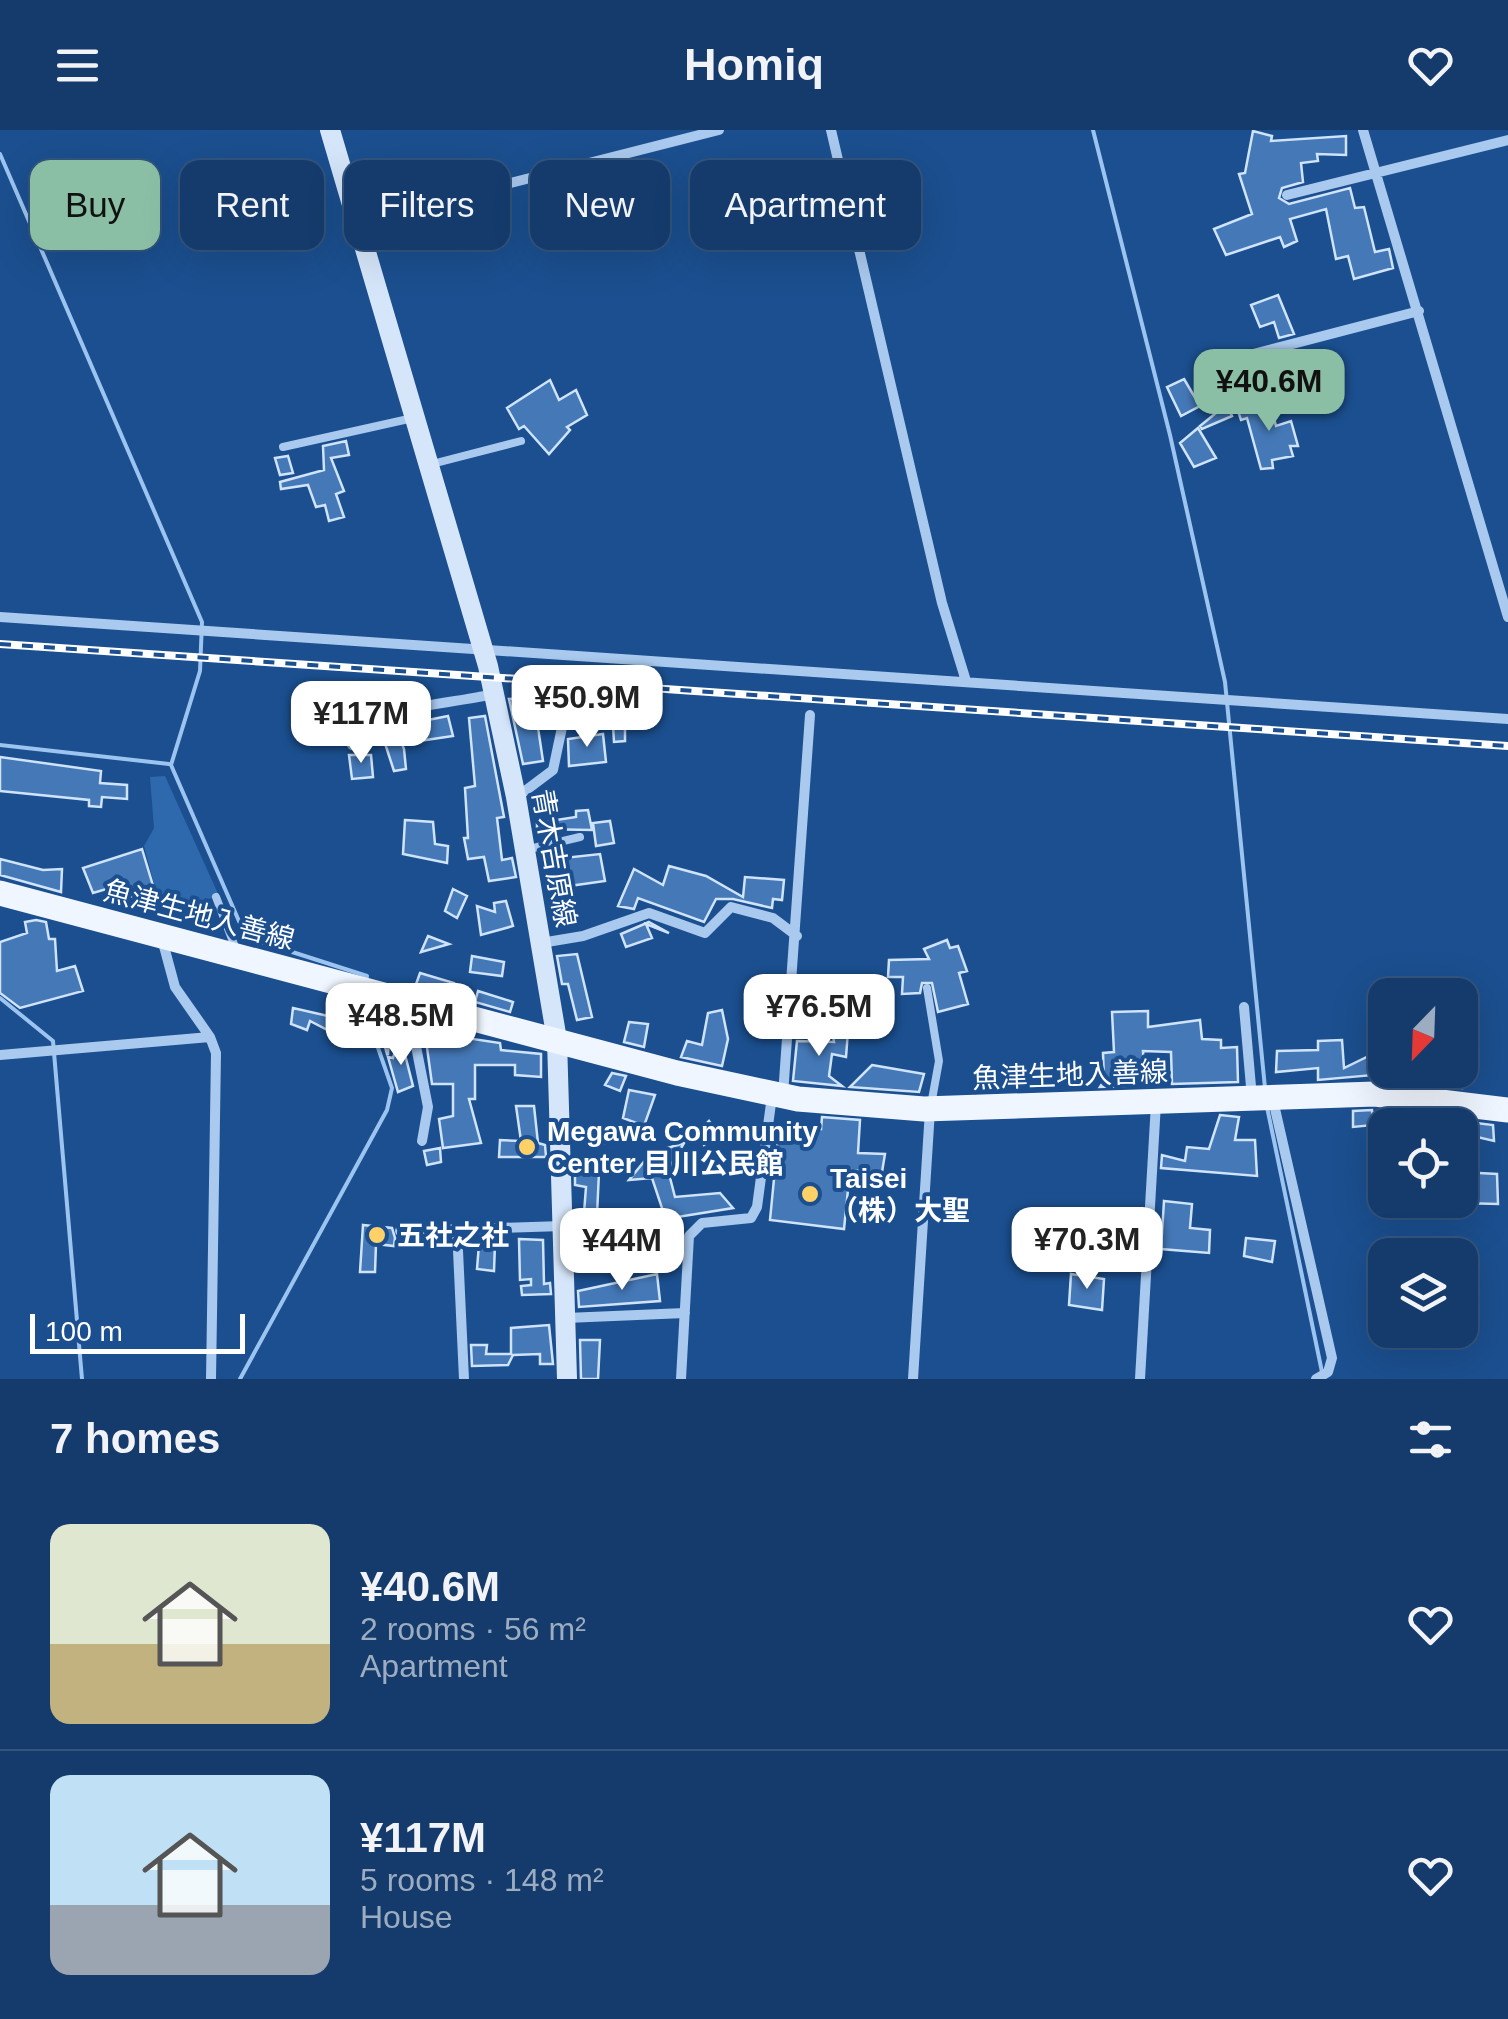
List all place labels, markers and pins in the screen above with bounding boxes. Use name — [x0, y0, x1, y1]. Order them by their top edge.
pin: ¥40.6M — [1188, 349, 1350, 434]
pin: ¥50.9M — [506, 665, 668, 750]
pin: ¥117M — [291, 681, 431, 766]
pin: ¥76.5M — [738, 974, 900, 1059]
pin: ¥48.5M — [320, 983, 482, 1068]
place label: Megawa Community Center 目川公民館 — [547, 1116, 818, 1179]
marker: Megawa Community Center 目川公民館 — [516, 1136, 538, 1158]
place label: Taisei （株）大聖 — [830, 1163, 970, 1226]
marker: Taisei （株）大聖 — [799, 1183, 821, 1205]
pin: ¥70.3M — [1006, 1207, 1168, 1292]
pin: ¥44M — [563, 1208, 681, 1293]
place label: 五社之社 — [397, 1220, 509, 1251]
marker: 五社之社 — [366, 1224, 388, 1246]

